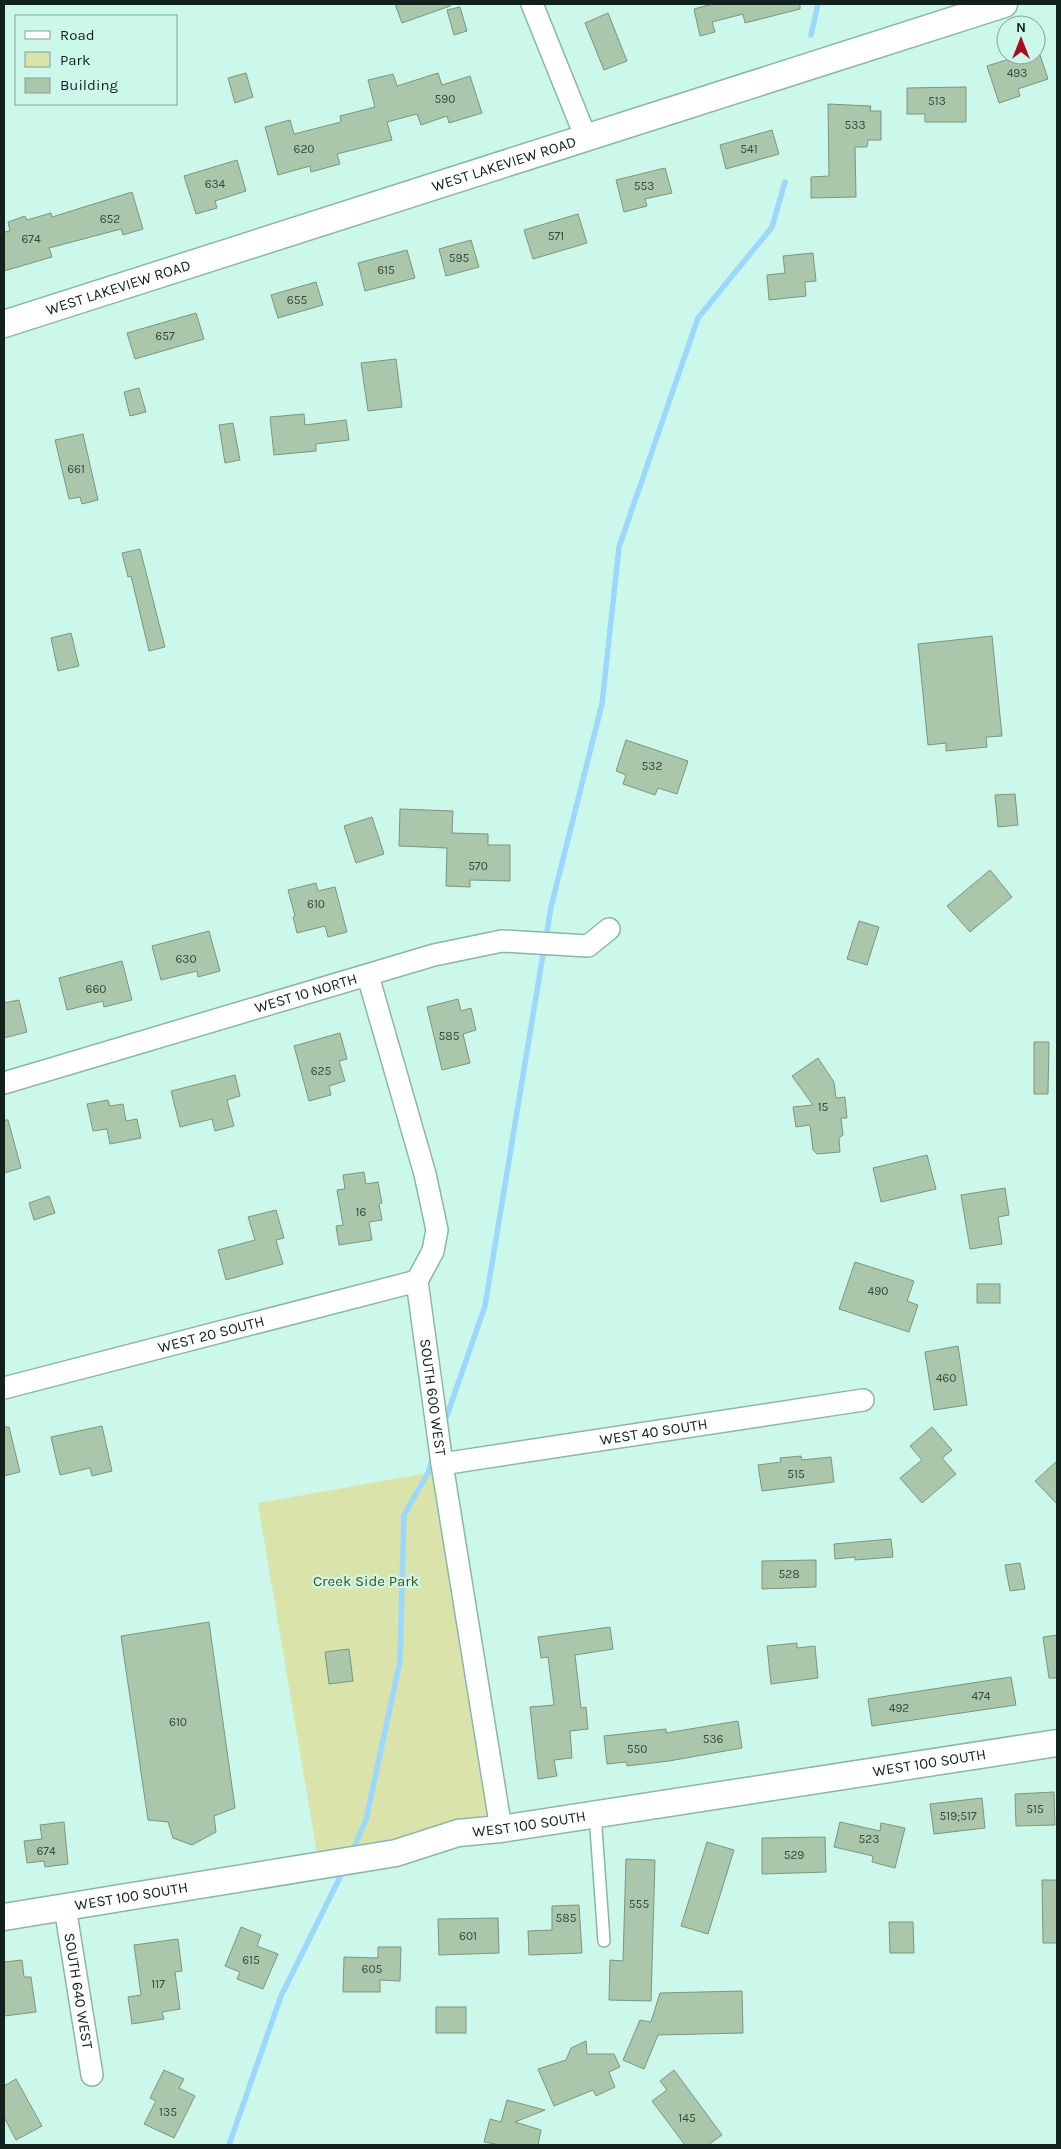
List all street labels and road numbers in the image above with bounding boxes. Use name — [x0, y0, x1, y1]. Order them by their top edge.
street label: WEST LAKEVIEW ROAD — [430, 132, 579, 196]
street label: WEST LAKEVIEW ROAD — [44, 256, 193, 319]
street label: WEST 10 NORTH — [252, 969, 359, 1017]
street label: WEST 20 SOUTH — [156, 1312, 266, 1357]
street label: SOUTH 600 WEST — [416, 1338, 450, 1457]
street label: WEST 40 SOUTH — [598, 1415, 709, 1449]
street label: WEST 100 SOUTH — [871, 1745, 987, 1780]
street label: WEST 100 SOUTH — [472, 1807, 587, 1841]
street label: WEST 100 SOUTH — [73, 1878, 189, 1914]
street label: SOUTH 640 WEST — [60, 1931, 97, 2051]

